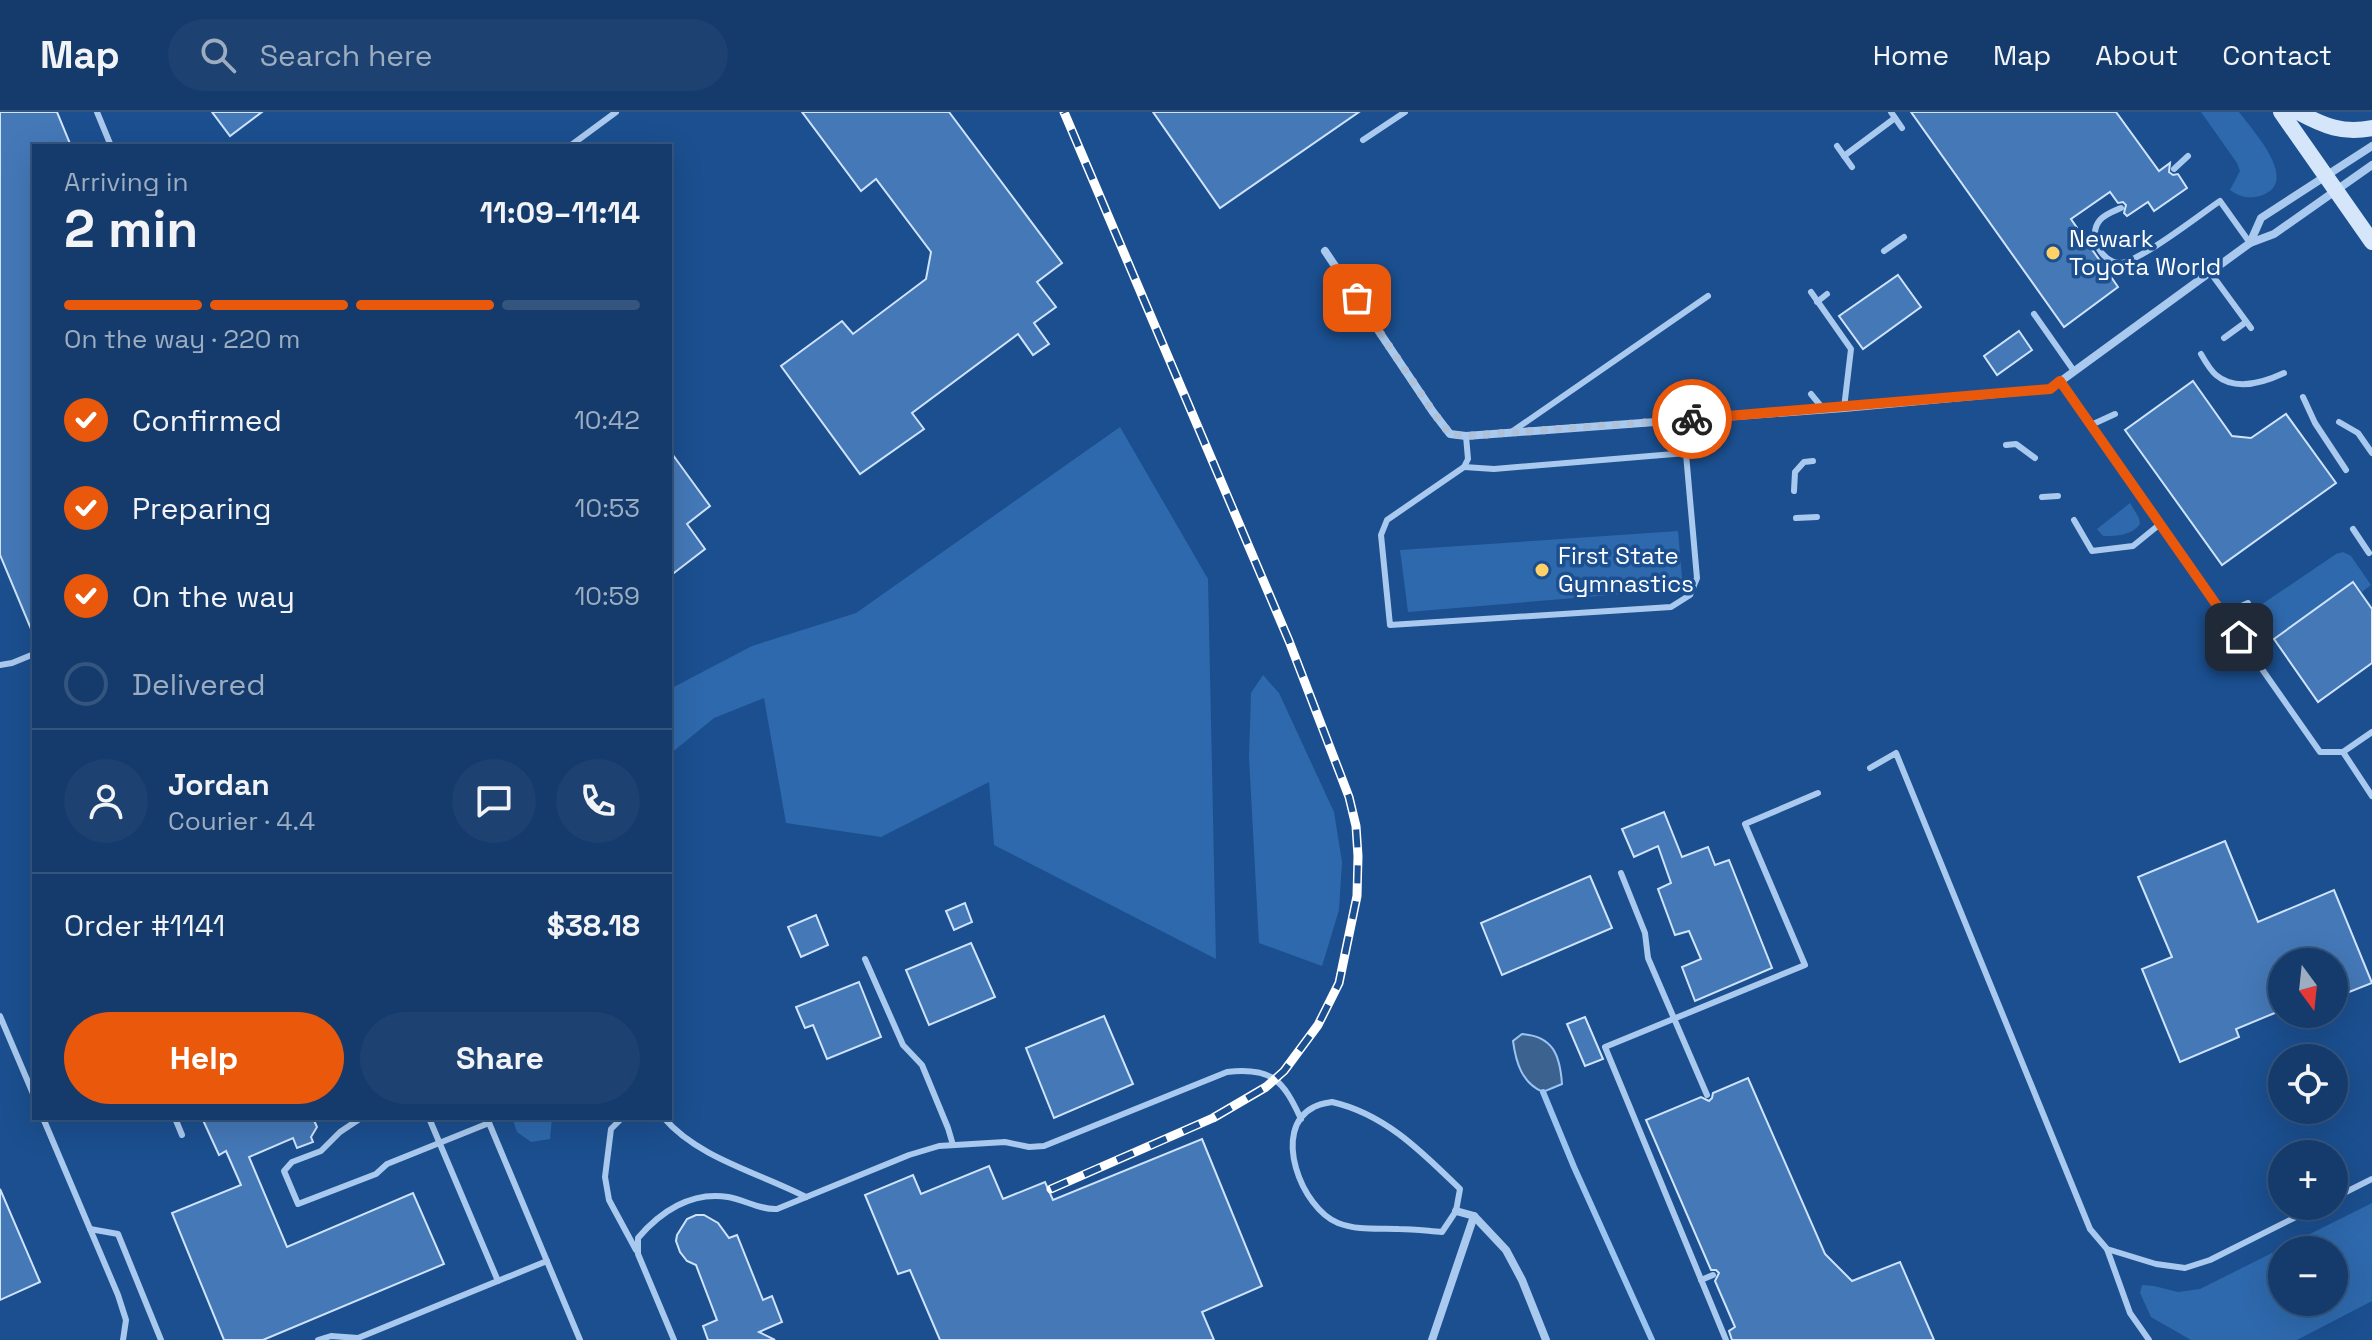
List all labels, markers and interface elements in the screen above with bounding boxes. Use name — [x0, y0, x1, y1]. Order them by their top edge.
search box — [168, 19, 728, 91]
text: Map — [40, 31, 120, 79]
icon: search — [196, 33, 240, 77]
text: Search here — [260, 36, 433, 75]
text: Home — [1873, 37, 1949, 73]
text: Map — [1993, 37, 2051, 73]
text: About — [2095, 37, 2178, 73]
text: Contact — [2222, 37, 2332, 73]
text: Arriving in — [64, 165, 188, 199]
text: 11:09–11:14 — [480, 193, 640, 232]
text: 2 min — [64, 196, 198, 262]
place label: Newark Toyota World — [2069, 223, 2221, 282]
marker: Newark Toyota World — [2044, 244, 2062, 262]
pin — [1323, 264, 1391, 332]
icon: bag — [1335, 276, 1379, 320]
text: On the way · 220 m — [64, 322, 300, 356]
courier — [1652, 379, 1732, 459]
icon: bike — [1670, 397, 1714, 441]
icon: check — [64, 398, 108, 442]
text: Confirmed — [132, 401, 282, 440]
text: 10:42 — [574, 403, 640, 437]
icon: check — [64, 486, 108, 530]
text: Preparing — [132, 489, 271, 528]
text: 10:53 — [575, 491, 640, 525]
place label: First State Gymnastics — [1558, 540, 1694, 599]
marker: First State Gymnastics — [1533, 561, 1551, 579]
icon: check — [64, 574, 108, 618]
text: On the way — [132, 577, 295, 616]
text: 10:59 — [574, 579, 640, 613]
pin — [2205, 603, 2273, 671]
icon: home — [2217, 615, 2261, 659]
text: Delivered — [132, 665, 266, 704]
button: person — [64, 759, 148, 843]
button: chat — [452, 759, 536, 843]
button: phone — [556, 759, 640, 843]
text: Jordan — [168, 765, 270, 804]
text: Courier · 4.4 — [168, 804, 315, 838]
text: Order #1141 — [64, 906, 225, 945]
text: $38.18 — [547, 906, 640, 945]
north arrow — [2268, 948, 2348, 1028]
map controls — [2268, 948, 2348, 1316]
button: Help — [64, 1012, 344, 1104]
button: Share — [360, 1012, 640, 1104]
button: locate — [2268, 1044, 2348, 1124]
button: + — [2268, 1140, 2348, 1220]
button: − — [2268, 1236, 2348, 1316]

